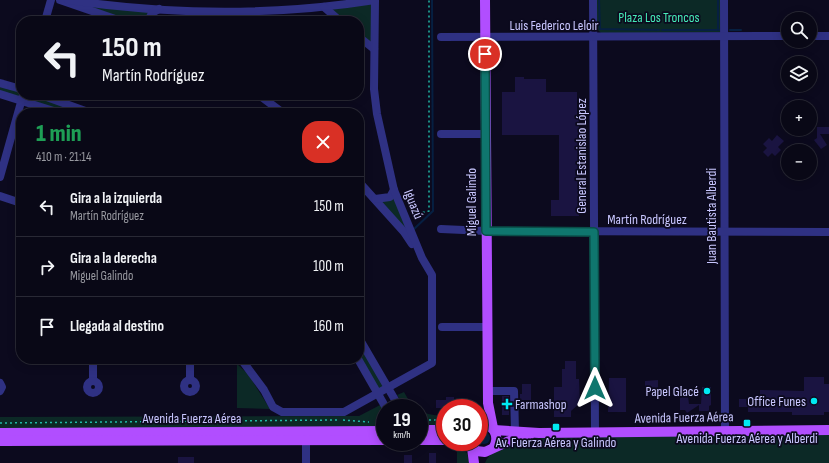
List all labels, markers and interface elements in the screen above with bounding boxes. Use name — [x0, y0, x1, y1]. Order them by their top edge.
park label: Plaza Los Troncos — [618, 9, 700, 26]
map controls — [781, 12, 817, 180]
button: search — [781, 12, 817, 48]
street label: Luis Federico Leloir — [510, 17, 598, 34]
text: 150 m — [102, 31, 162, 64]
icon: left — [36, 32, 88, 84]
pin — [468, 37, 502, 71]
icon: arrive — [474, 43, 496, 65]
button: layers — [781, 56, 817, 92]
text: Martín Rodríguez — [102, 65, 204, 86]
street label: General Estanislao López — [573, 98, 590, 214]
button: + — [781, 100, 817, 136]
text: 1 min — [36, 119, 82, 148]
button: close — [302, 121, 344, 163]
button: − — [781, 144, 817, 180]
text: 410 m · 21:14 — [36, 149, 91, 165]
street label: Miguel Galindo — [463, 168, 480, 236]
street label: Juan Bautista Alberdi — [703, 168, 720, 265]
street label: Iguazú — [400, 187, 427, 222]
text: Gira a la izquierda — [70, 189, 162, 208]
icon: left — [36, 196, 58, 218]
text: 150 m — [314, 197, 344, 216]
text: Martín Rodríguez — [70, 208, 144, 224]
street label: Martín Rodríguez — [607, 211, 687, 228]
text: Gira a la derecha — [70, 249, 157, 268]
icon: right — [36, 256, 58, 278]
text: 100 m — [313, 257, 344, 276]
text: Miguel Galindo — [70, 268, 133, 284]
icon: arrive — [36, 316, 58, 338]
text: Llegada al destino — [70, 317, 164, 336]
text: 160 m — [313, 317, 344, 336]
position arrow — [574, 367, 616, 409]
place label: Papel Glacé — [645, 383, 699, 400]
marker: Papel Glacé — [702, 386, 712, 396]
place label: Office Funes — [747, 393, 806, 410]
place label: Farmashop — [515, 396, 567, 413]
marker: Office Funes — [809, 396, 819, 406]
speed limit sign: 30 — [436, 399, 488, 451]
marker: Farmashop — [502, 399, 512, 409]
text: 19 — [393, 408, 411, 432]
street label: Avenida Fuerza Aérea — [633, 408, 734, 427]
street label: Avenida Fuerza Aérea — [142, 410, 241, 427]
marker: Avenida Fuerza Aérea y Alberdi — [742, 418, 752, 428]
marker: Av. Fuerza Aérea y Galindo — [551, 422, 561, 432]
text: km/h — [393, 429, 411, 441]
place label: Avenida Fuerza Aérea y Alberdi — [675, 430, 818, 447]
place label: Av. Fuerza Aérea y Galindo — [495, 434, 617, 451]

